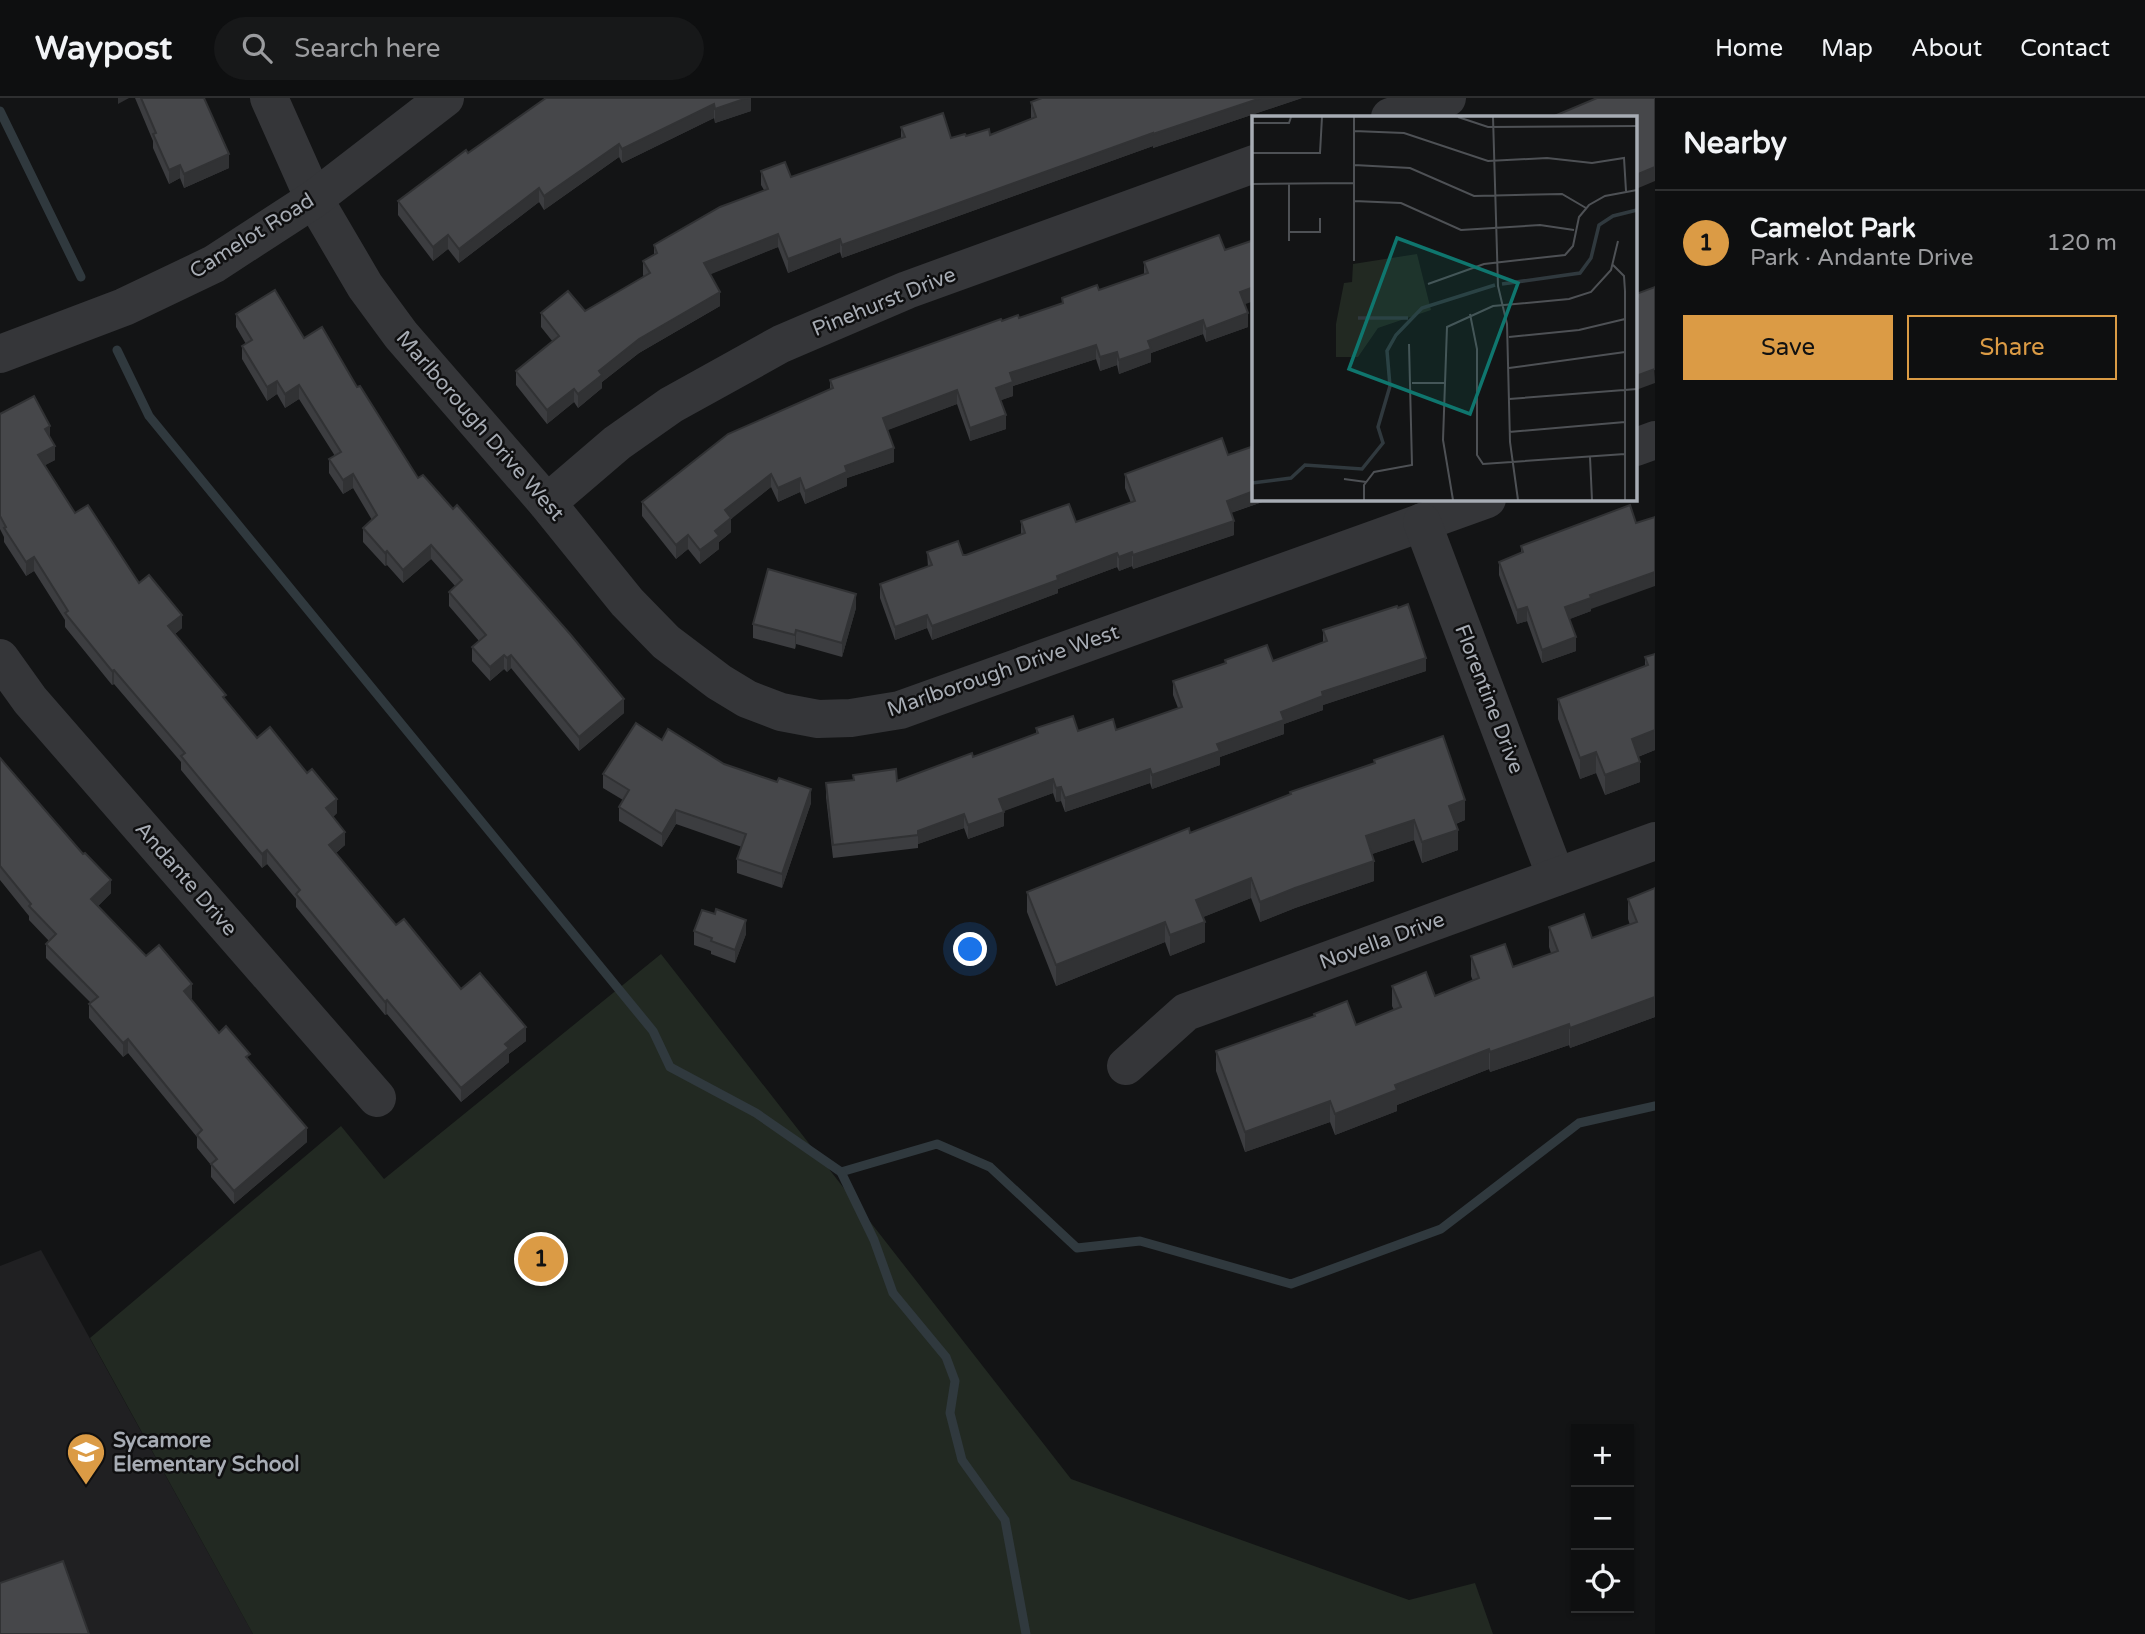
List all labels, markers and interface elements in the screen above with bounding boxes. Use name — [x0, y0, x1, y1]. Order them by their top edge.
search box — [214, 17, 704, 80]
text: Waypost — [35, 29, 172, 68]
icon: search — [238, 29, 276, 67]
text: Search here — [294, 33, 440, 64]
text: Home — [1715, 34, 1783, 63]
text: Map — [1821, 34, 1873, 63]
text: About — [1911, 34, 1982, 63]
text: Contact — [2020, 34, 2110, 63]
inset map — [1252, 116, 1638, 500]
text: Nearby — [1683, 125, 1787, 162]
street label: Camelot Road — [185, 188, 319, 284]
text: Camelot Park — [1750, 213, 1916, 244]
text: 1 — [1699, 229, 1713, 257]
text: 120 m — [2047, 229, 2117, 257]
text: Park · Andante Drive — [1750, 244, 1974, 272]
street label: Pinehurst Drive — [809, 262, 960, 342]
button: Save — [1683, 315, 1893, 380]
button: Share — [1907, 315, 2117, 380]
street label: Marlborough Drive West — [391, 326, 569, 526]
street label: Marlborough Drive West — [884, 620, 1122, 722]
street label: Florentine Drive — [1449, 621, 1529, 777]
street label: Andante Drive — [130, 817, 242, 941]
street label: Novella Drive — [1316, 907, 1448, 975]
your location — [953, 932, 987, 966]
pin: 1 — [518, 1233, 564, 1285]
map controls — [1571, 1424, 1634, 1613]
button: + — [1571, 1424, 1634, 1487]
place label: Sycamore Elementary School — [113, 1428, 300, 1477]
school or university icon: Sycamore Elementary School — [65, 1431, 107, 1486]
button: − — [1571, 1487, 1634, 1550]
button: locate — [1571, 1550, 1634, 1613]

